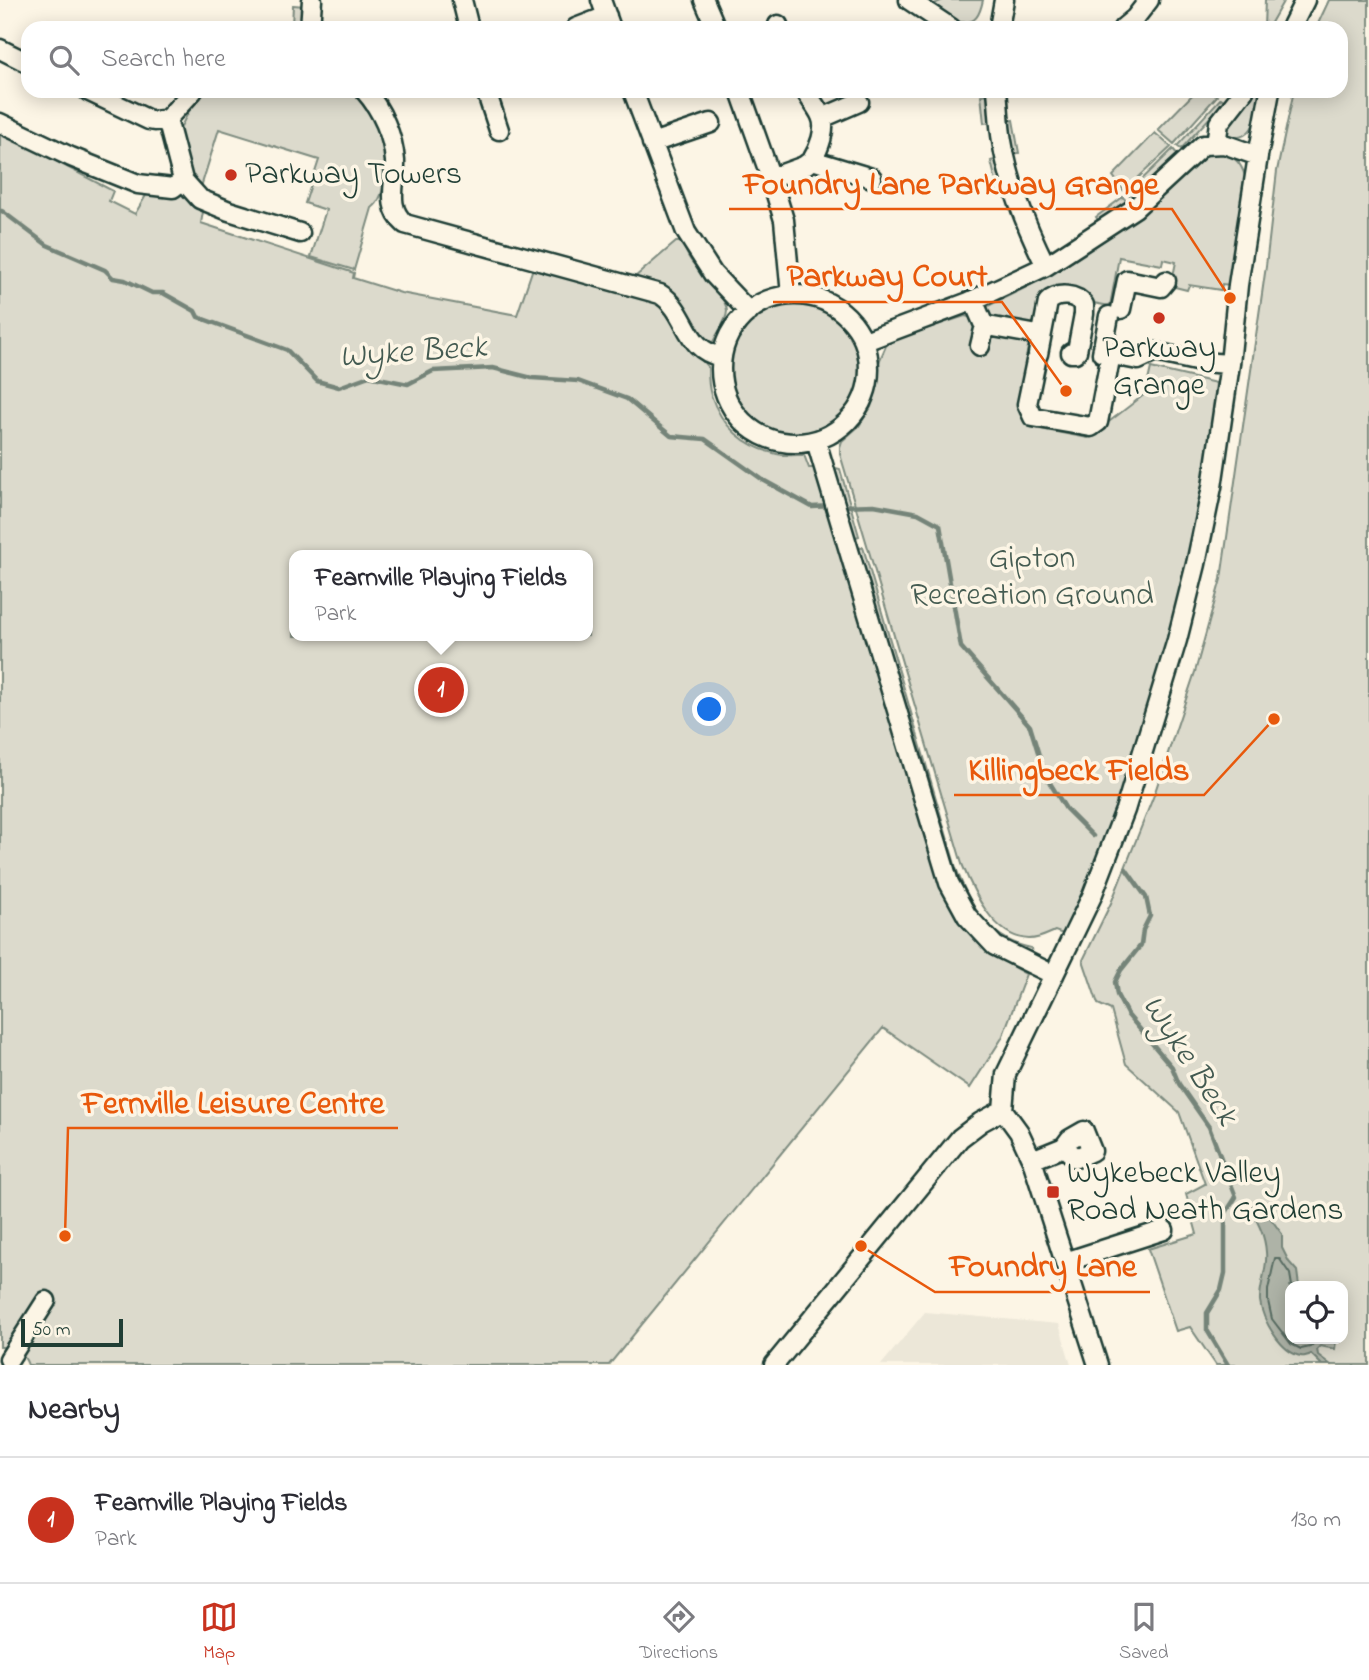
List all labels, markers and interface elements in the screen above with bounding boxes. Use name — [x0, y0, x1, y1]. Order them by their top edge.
search box — [21, 21, 1348, 98]
icon: search — [45, 41, 83, 79]
text: Search here — [101, 41, 226, 79]
place label: Parkway Towers — [245, 152, 462, 199]
callout: Foundry Lane Parkway Grange — [729, 155, 1172, 209]
text: Foundry Lane Parkway Grange — [741, 162, 1160, 211]
marker: Parkway Towers — [223, 167, 239, 183]
callout: Parkway Court — [773, 248, 1002, 302]
text: Parkway Court — [786, 254, 988, 303]
marker: Parkway Grange — [1151, 310, 1167, 326]
water label: Wyke Beck — [338, 324, 490, 382]
place label: Parkway Grange — [1102, 326, 1216, 410]
park label: Gipton Recreation Ground — [910, 536, 1154, 620]
popup — [289, 550, 593, 641]
text: Fearnville Playing Fields — [315, 560, 567, 598]
text: Park — [315, 598, 356, 631]
pin: 1 — [418, 664, 464, 716]
your location — [692, 692, 726, 726]
callout: Killingbeck Fields — [954, 741, 1204, 795]
text: Killingbeck Fields — [968, 748, 1190, 797]
water label: Wyke Beck — [1129, 986, 1250, 1137]
callout: Fernville Leisure Centre — [68, 1074, 398, 1128]
text: Fernville Leisure Centre — [80, 1081, 385, 1129]
place label: Wykebeck Valley Road Neath Gardens — [1067, 1151, 1343, 1235]
marker: Wykebeck Valley Road Neath Gardens — [1045, 1184, 1061, 1200]
callout: Foundry Lane — [935, 1238, 1150, 1292]
text: Foundry Lane — [947, 1244, 1138, 1293]
map controls — [1285, 1281, 1348, 1344]
button: locate — [1285, 1281, 1348, 1344]
scale bar — [21, 1316, 122, 1348]
text: 50 m — [32, 1317, 71, 1344]
text: Nearby — [28, 1389, 120, 1433]
text: Fearnville Playing Fields — [95, 1485, 347, 1523]
text: 1 — [47, 1504, 55, 1537]
text: 130 m — [1291, 1504, 1341, 1537]
text: Park — [95, 1523, 137, 1556]
tab: Map — [200, 1598, 238, 1667]
tab: Directions — [639, 1598, 718, 1667]
tab: Saved — [1119, 1598, 1169, 1667]

